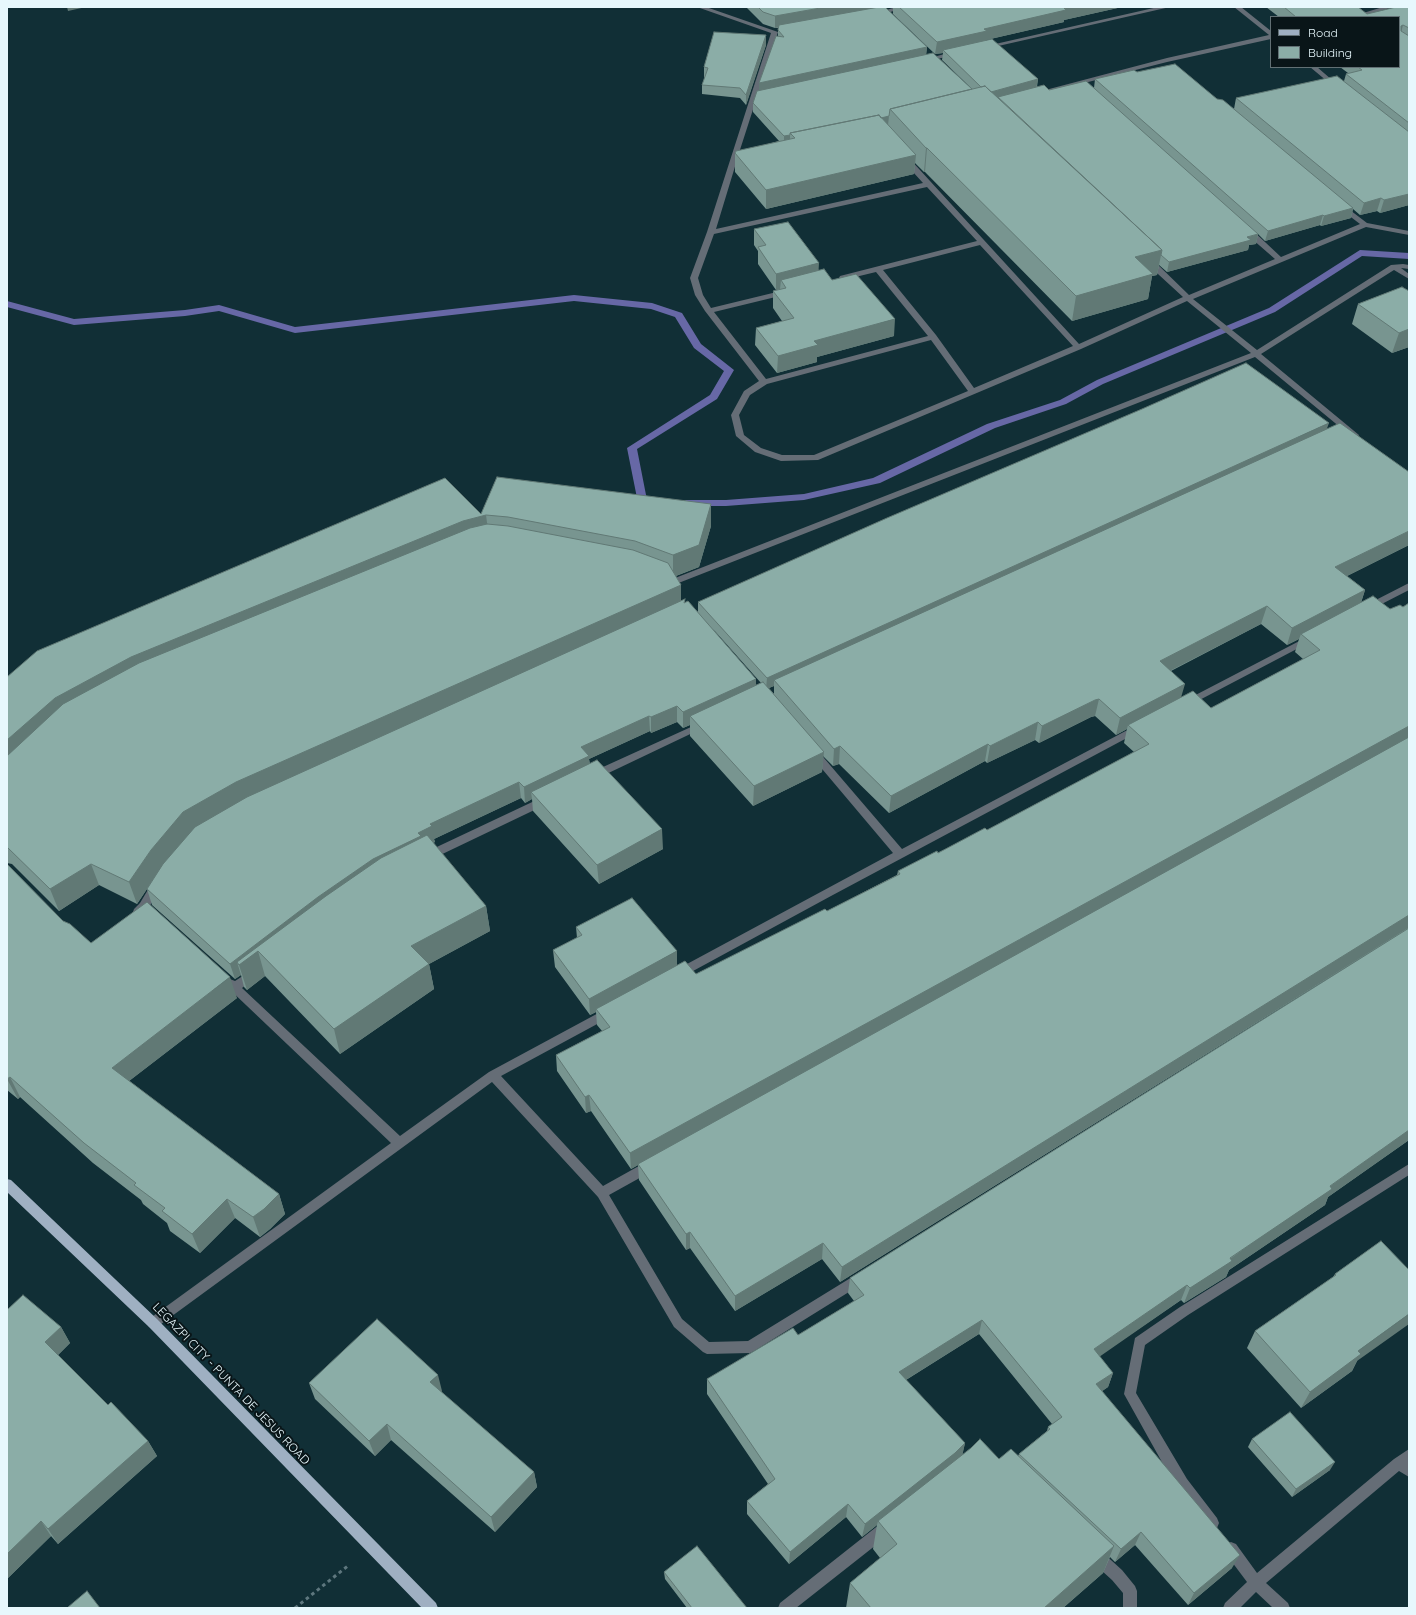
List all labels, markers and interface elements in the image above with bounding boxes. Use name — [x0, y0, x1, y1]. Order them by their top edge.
legend — [1270, 16, 1400, 68]
text: Road — [1308, 25, 1338, 40]
text: Building — [1308, 45, 1352, 60]
street label: LEGAZPI CITY - PUNTA DE JESUS ROAD — [149, 1300, 313, 1468]

